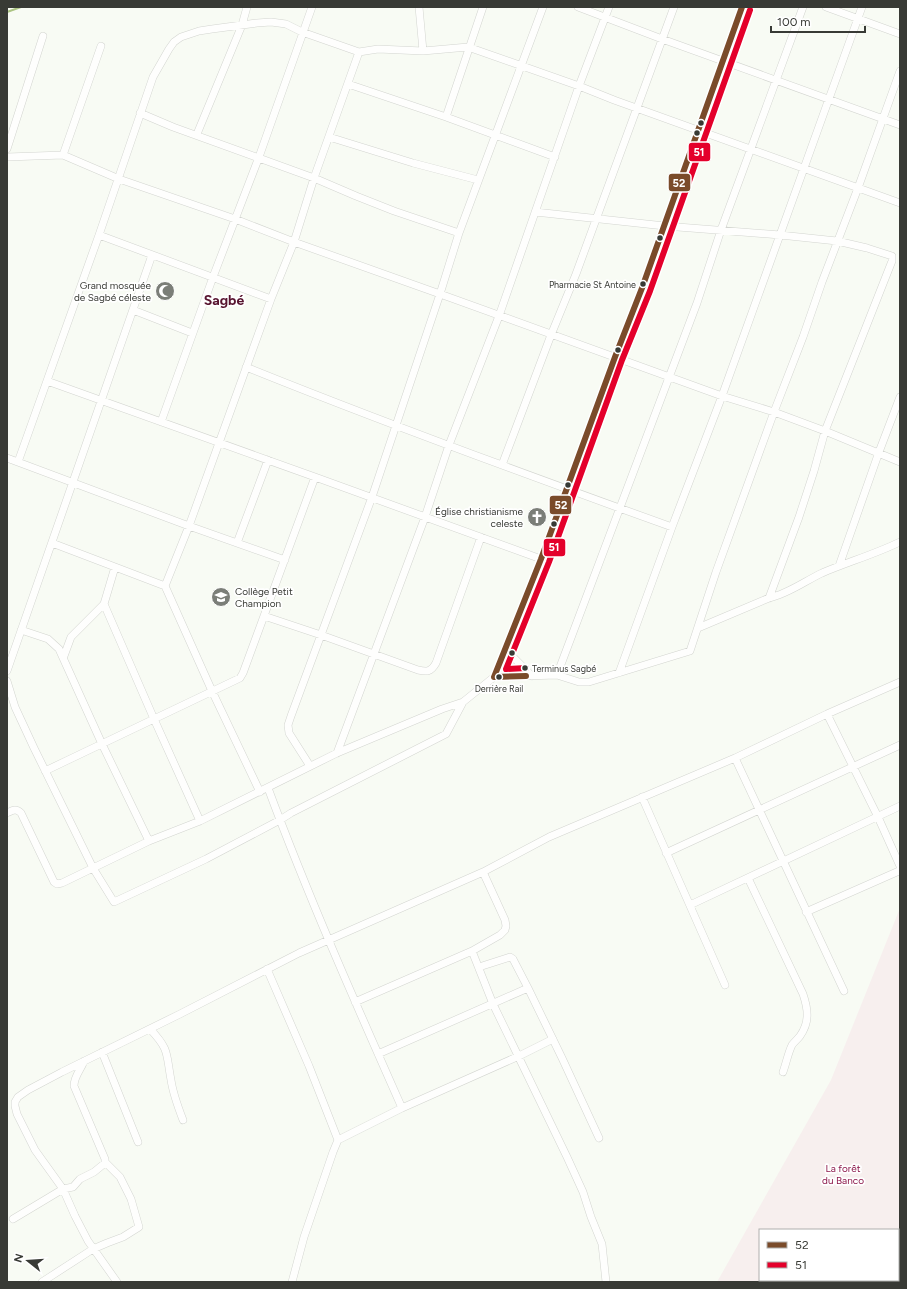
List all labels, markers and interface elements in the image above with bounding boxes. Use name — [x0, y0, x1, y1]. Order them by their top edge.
scale bar — [771, 8, 865, 34]
text: 100 m — [777, 15, 811, 29]
unlabelled marker — [696, 118, 706, 128]
unlabelled marker — [692, 128, 702, 138]
line badge: 51 — [688, 142, 711, 162]
text: 51 — [693, 146, 705, 159]
line badge: 52 — [668, 173, 691, 192]
text: 52 — [673, 177, 685, 190]
unlabelled marker — [655, 233, 665, 243]
place label: Grand mosquée de Sagbé céleste — [74, 279, 152, 304]
place label: Pharmacie St Antoine — [549, 279, 636, 290]
marker: Pharmacie St Antoine — [638, 279, 648, 289]
mosque icon: Grand mosquée de Sagbé céleste — [154, 280, 176, 302]
district label: Sagbé — [204, 292, 244, 309]
unlabelled marker — [613, 345, 623, 355]
unlabelled marker — [563, 480, 573, 490]
line badge: 52 — [549, 495, 572, 515]
text: 52 — [555, 499, 567, 512]
place label: Église christianisme celeste — [435, 505, 524, 530]
church icon: Église christianisme celeste — [526, 506, 548, 528]
unlabelled marker — [549, 519, 559, 529]
line badge: 51 — [543, 538, 566, 557]
text: 51 — [548, 541, 560, 554]
place label: Collège Petit Champion — [235, 585, 293, 610]
school or university icon: Collège Petit Champion — [210, 586, 232, 608]
unlabelled marker — [507, 648, 517, 658]
marker: Terminus Sagbé — [520, 663, 530, 673]
place label: Terminus Sagbé — [532, 663, 596, 674]
marker: Derrière Rail — [494, 672, 504, 682]
place label: Derrière Rail — [475, 683, 523, 694]
park label: La forêt du Banco — [822, 1162, 864, 1187]
legend — [759, 1229, 899, 1281]
text: 52 — [795, 1238, 809, 1252]
north arrow — [8, 1241, 48, 1281]
text: N — [11, 1252, 26, 1264]
text: 51 — [795, 1258, 807, 1272]

